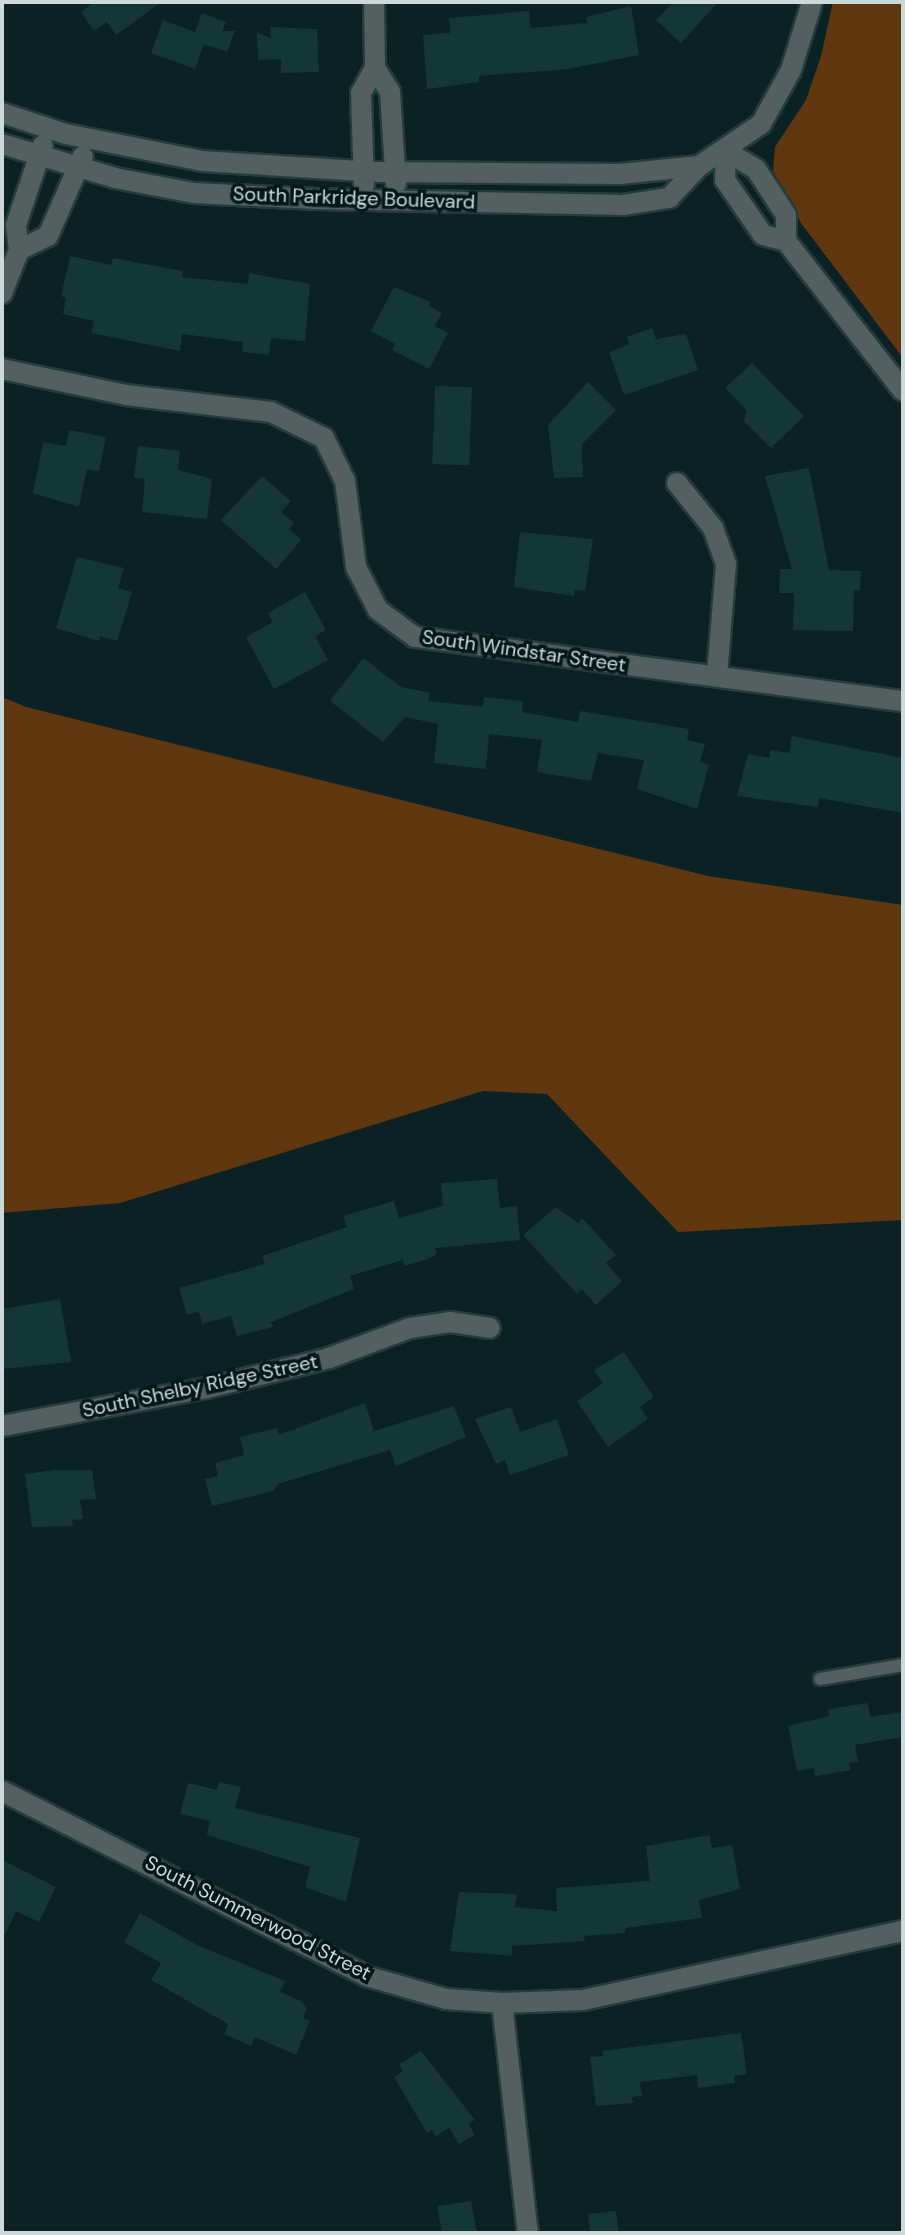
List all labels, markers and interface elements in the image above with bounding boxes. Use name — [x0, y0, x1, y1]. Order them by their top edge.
street label: South Parkridge Boulevard — [232, 182, 476, 214]
street label: South Windstar Street — [421, 625, 627, 677]
street label: South Shelby Ridge Street — [80, 1349, 320, 1423]
street label: South Summerwood Street — [141, 1851, 375, 1985]

